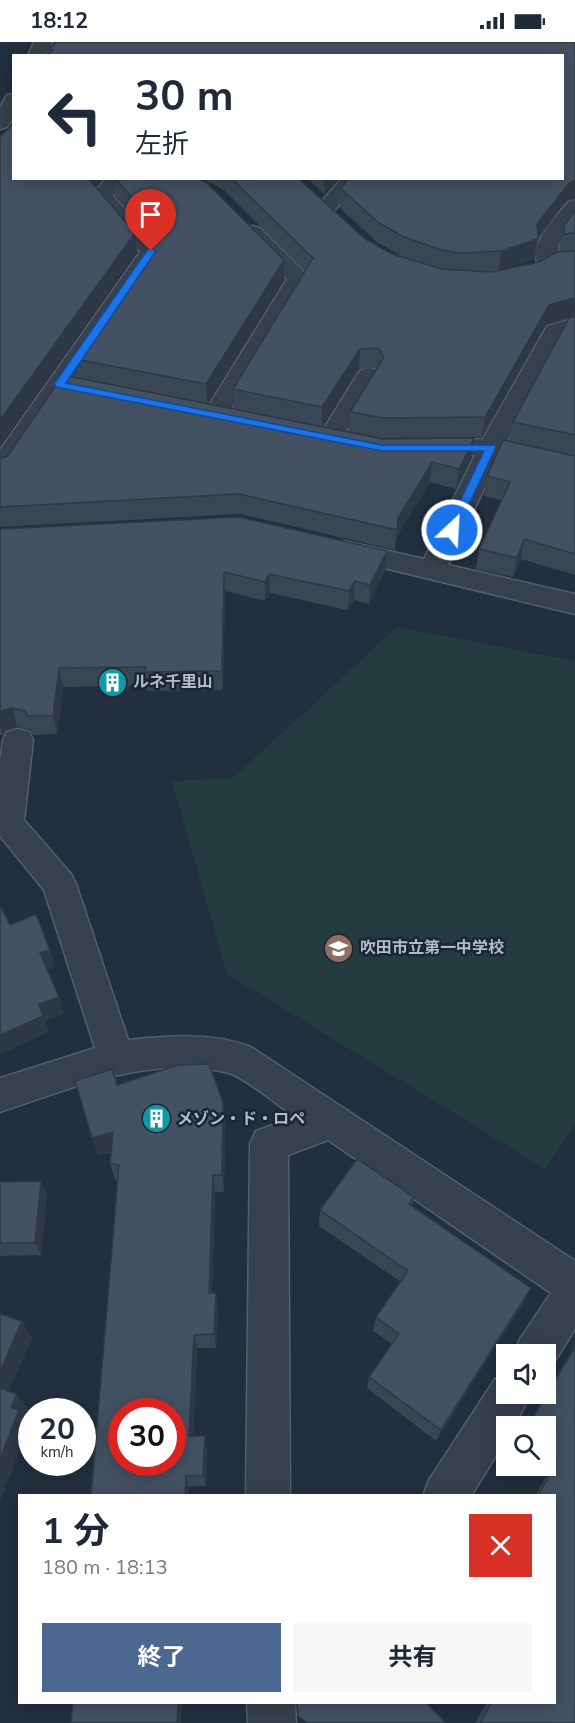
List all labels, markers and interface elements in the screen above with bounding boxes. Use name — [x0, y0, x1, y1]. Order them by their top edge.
text: 18:12 — [30, 6, 88, 36]
text: 30 m — [135, 68, 234, 125]
icon: left — [36, 78, 114, 156]
text: 左折 — [135, 126, 189, 163]
pin — [125, 189, 176, 251]
icon: arrive — [134, 198, 167, 231]
position arrow — [420, 498, 484, 562]
building icon: ルネ千里山 — [96, 666, 128, 698]
place label: ルネ千里山 — [133, 671, 213, 693]
school or university icon: 吹田市立第一中学校 — [323, 932, 355, 964]
place label: 吹田市立第一中学校 — [360, 937, 504, 959]
building icon: メゾン・ド・ロペ — [140, 1103, 172, 1135]
place label: メゾン・ド・ロペ — [177, 1108, 305, 1130]
map controls — [496, 1344, 556, 1476]
button: sound — [496, 1344, 556, 1404]
speed limit sign: 30 — [108, 1398, 186, 1476]
text: 20 — [39, 1409, 75, 1450]
button: search — [496, 1416, 556, 1476]
text: km/h — [40, 1442, 74, 1462]
text: 1 分 — [42, 1507, 109, 1556]
button: close — [469, 1514, 532, 1577]
text: 180 m · 18:13 — [42, 1554, 168, 1581]
button: 終了 — [42, 1623, 281, 1692]
button: 共有 — [293, 1623, 532, 1692]

